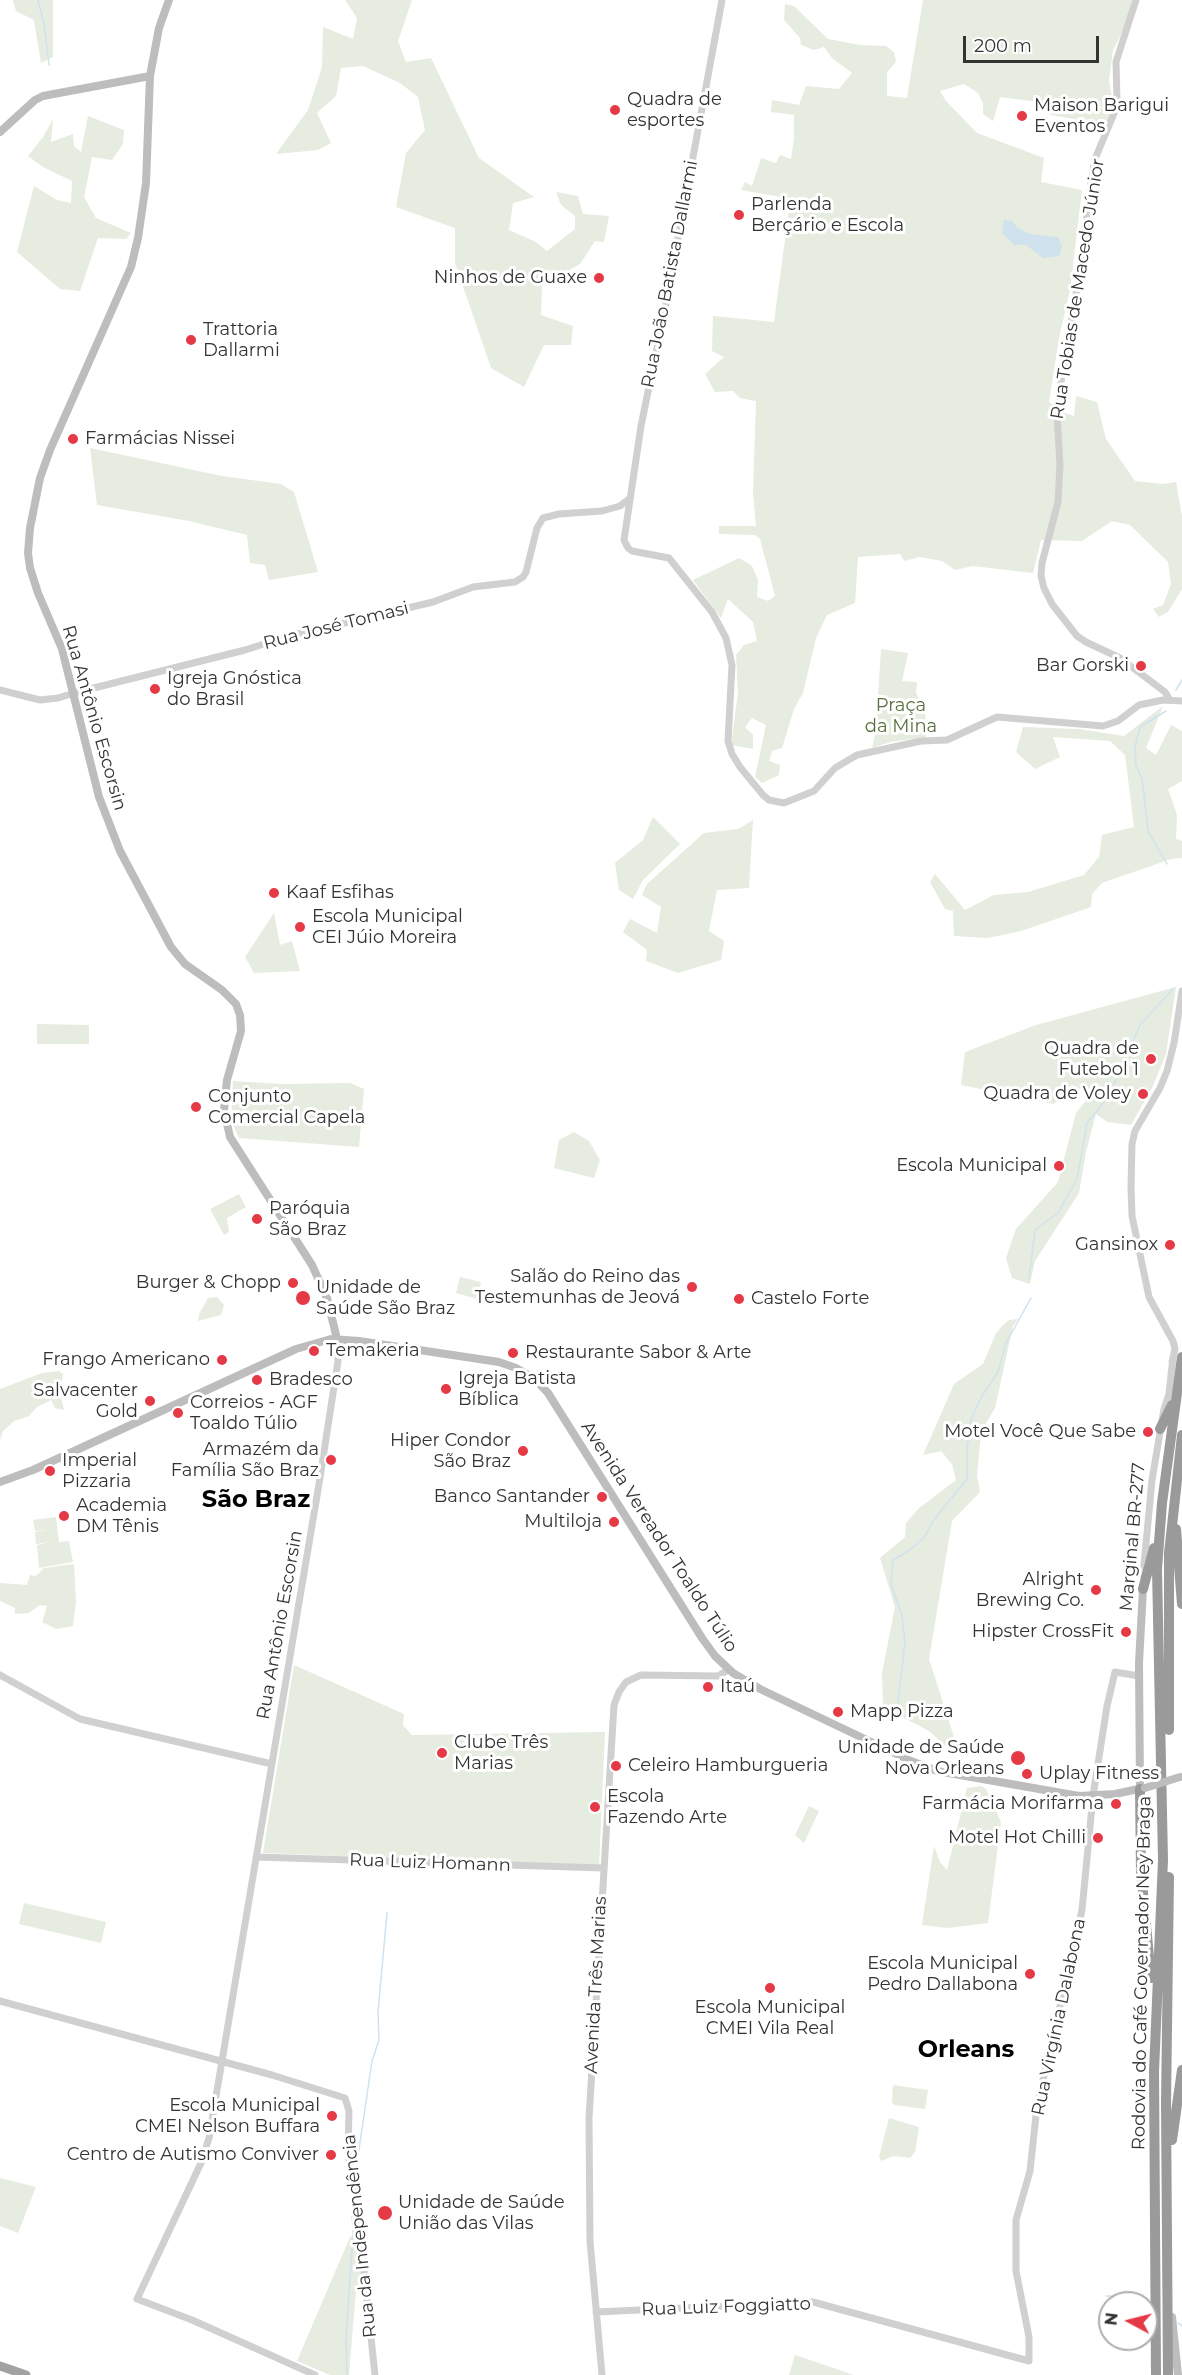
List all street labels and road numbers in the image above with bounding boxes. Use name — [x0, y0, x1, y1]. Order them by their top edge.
street label: Rua Tobias de Macedo Júnior — [1047, 157, 1109, 421]
street label: Rua João Batista Dallarmi — [637, 158, 703, 390]
street label: Rua José Tomasi — [261, 597, 411, 655]
street label: Rua Antônio Escorsin — [57, 623, 131, 813]
street label: Avenida Vereador Toaldo Túlio — [576, 1418, 742, 1656]
street label: Marginal BR-277 — [1116, 1462, 1150, 1612]
street label: Rua Antônio Escorsin — [253, 1529, 307, 1721]
street label: Rodovia do Café Governador Ney Braga — [1128, 1796, 1156, 2150]
street label: Rua Luiz Homann — [349, 1849, 511, 1877]
street label: Avenida Três Marias — [581, 1896, 611, 2074]
street label: Rua Virgínia Dalabona — [1028, 1916, 1090, 2118]
street label: Rua da Independência — [339, 2133, 381, 2339]
street label: Rua Luiz Foggiatto — [641, 2293, 811, 2321]

